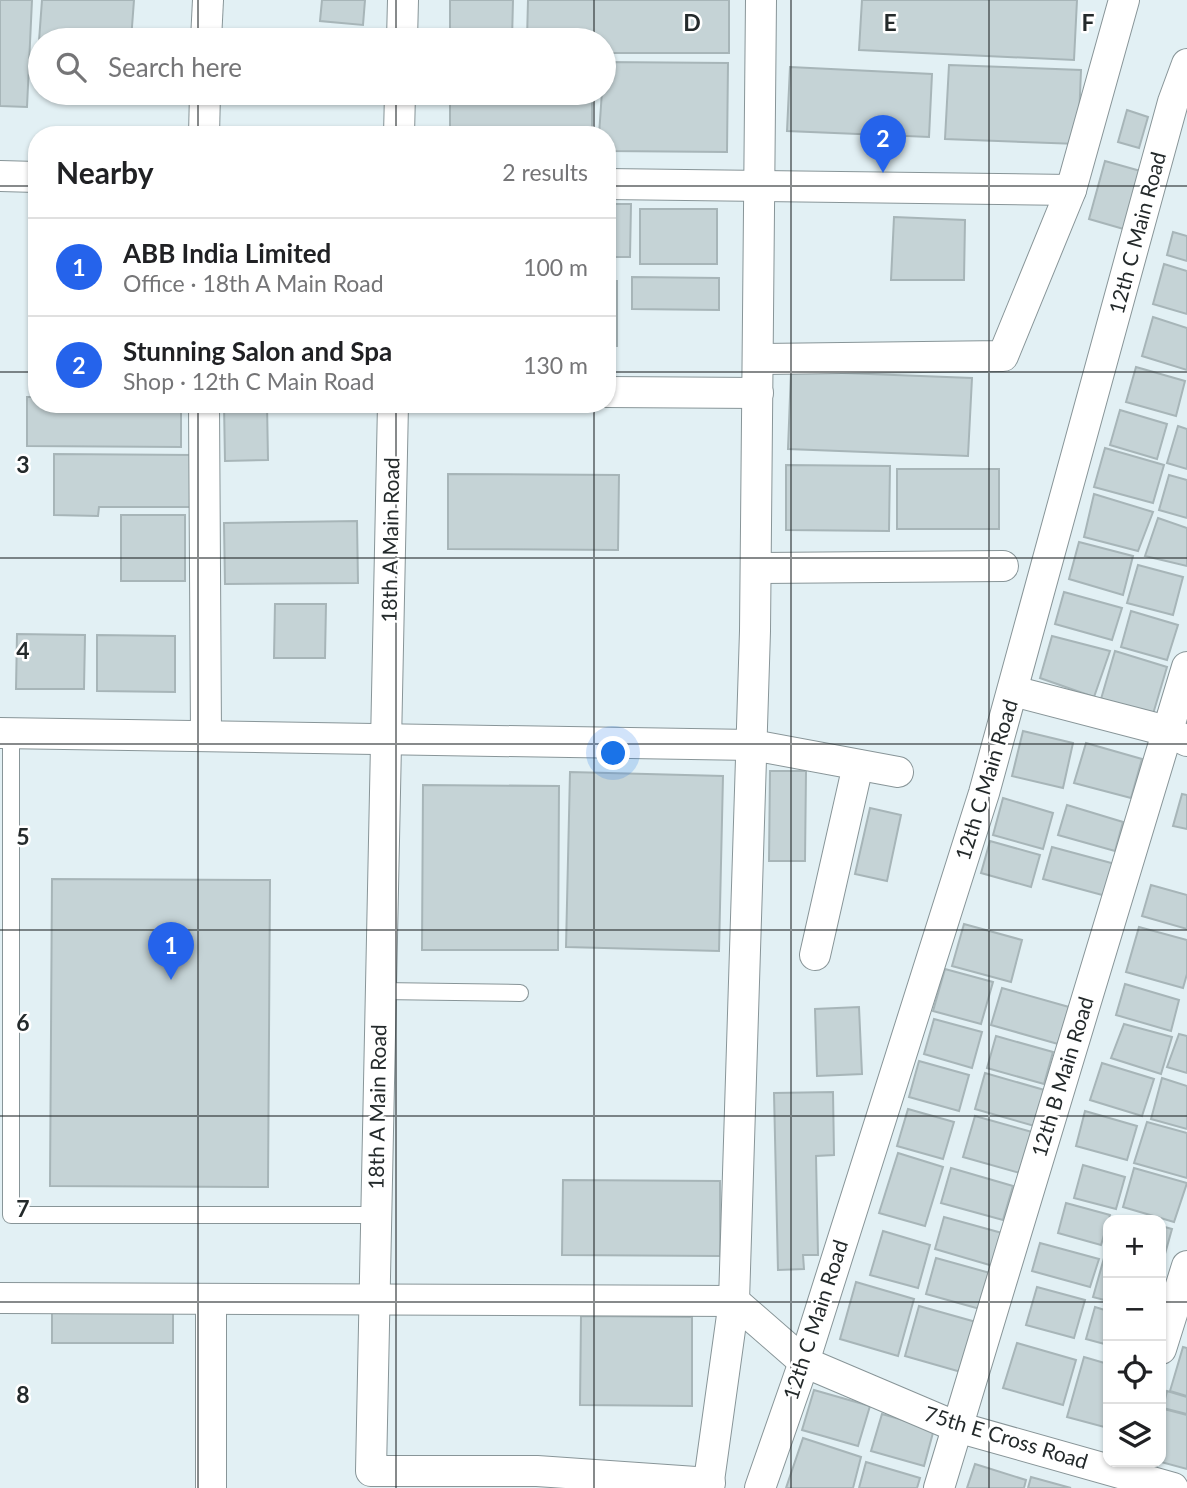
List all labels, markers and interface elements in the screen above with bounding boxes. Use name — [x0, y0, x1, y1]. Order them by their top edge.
text: D — [683, 8, 701, 36]
text: E — [883, 8, 897, 36]
text: F — [1081, 8, 1095, 36]
search box — [28, 28, 616, 105]
icon: search — [52, 48, 90, 86]
text: Search here — [108, 51, 242, 83]
pin: 2 — [860, 115, 906, 173]
street label: 12th C Main Road — [1103, 149, 1170, 316]
text: Nearby — [56, 154, 154, 190]
text: 2 results — [502, 158, 588, 186]
text: ABB India Limited — [123, 237, 331, 269]
text: 1 — [72, 253, 86, 281]
text: 100 m — [523, 253, 588, 281]
text: Office · 18th A Main Road — [123, 269, 384, 297]
text: Stunning Salon and Spa — [123, 335, 392, 367]
text: 2 — [72, 351, 86, 379]
text: 130 m — [523, 351, 588, 379]
text: Shop · 12th C Main Road — [123, 367, 374, 395]
text: 3 — [16, 450, 30, 478]
street label: 18th A Main Road — [376, 457, 403, 623]
text: 4 — [16, 636, 30, 664]
street label: 12th C Main Road — [949, 696, 1022, 863]
your location — [596, 736, 630, 770]
text: 5 — [16, 822, 30, 850]
pin: 1 — [148, 922, 194, 980]
street label: 12th B Main Road — [1025, 993, 1098, 1160]
text: 6 — [16, 1008, 30, 1036]
street label: 18th A Main Road — [363, 1024, 390, 1190]
text: 7 — [16, 1194, 30, 1222]
map controls — [1103, 1215, 1166, 1467]
button: + — [1103, 1215, 1166, 1278]
street label: 12th C Main Road — [777, 1236, 852, 1403]
button: − — [1103, 1278, 1166, 1341]
button: locate — [1103, 1341, 1166, 1404]
text: 8 — [16, 1380, 30, 1408]
street label: 75th E Cross Road — [922, 1400, 1091, 1473]
button: layers — [1103, 1404, 1166, 1467]

